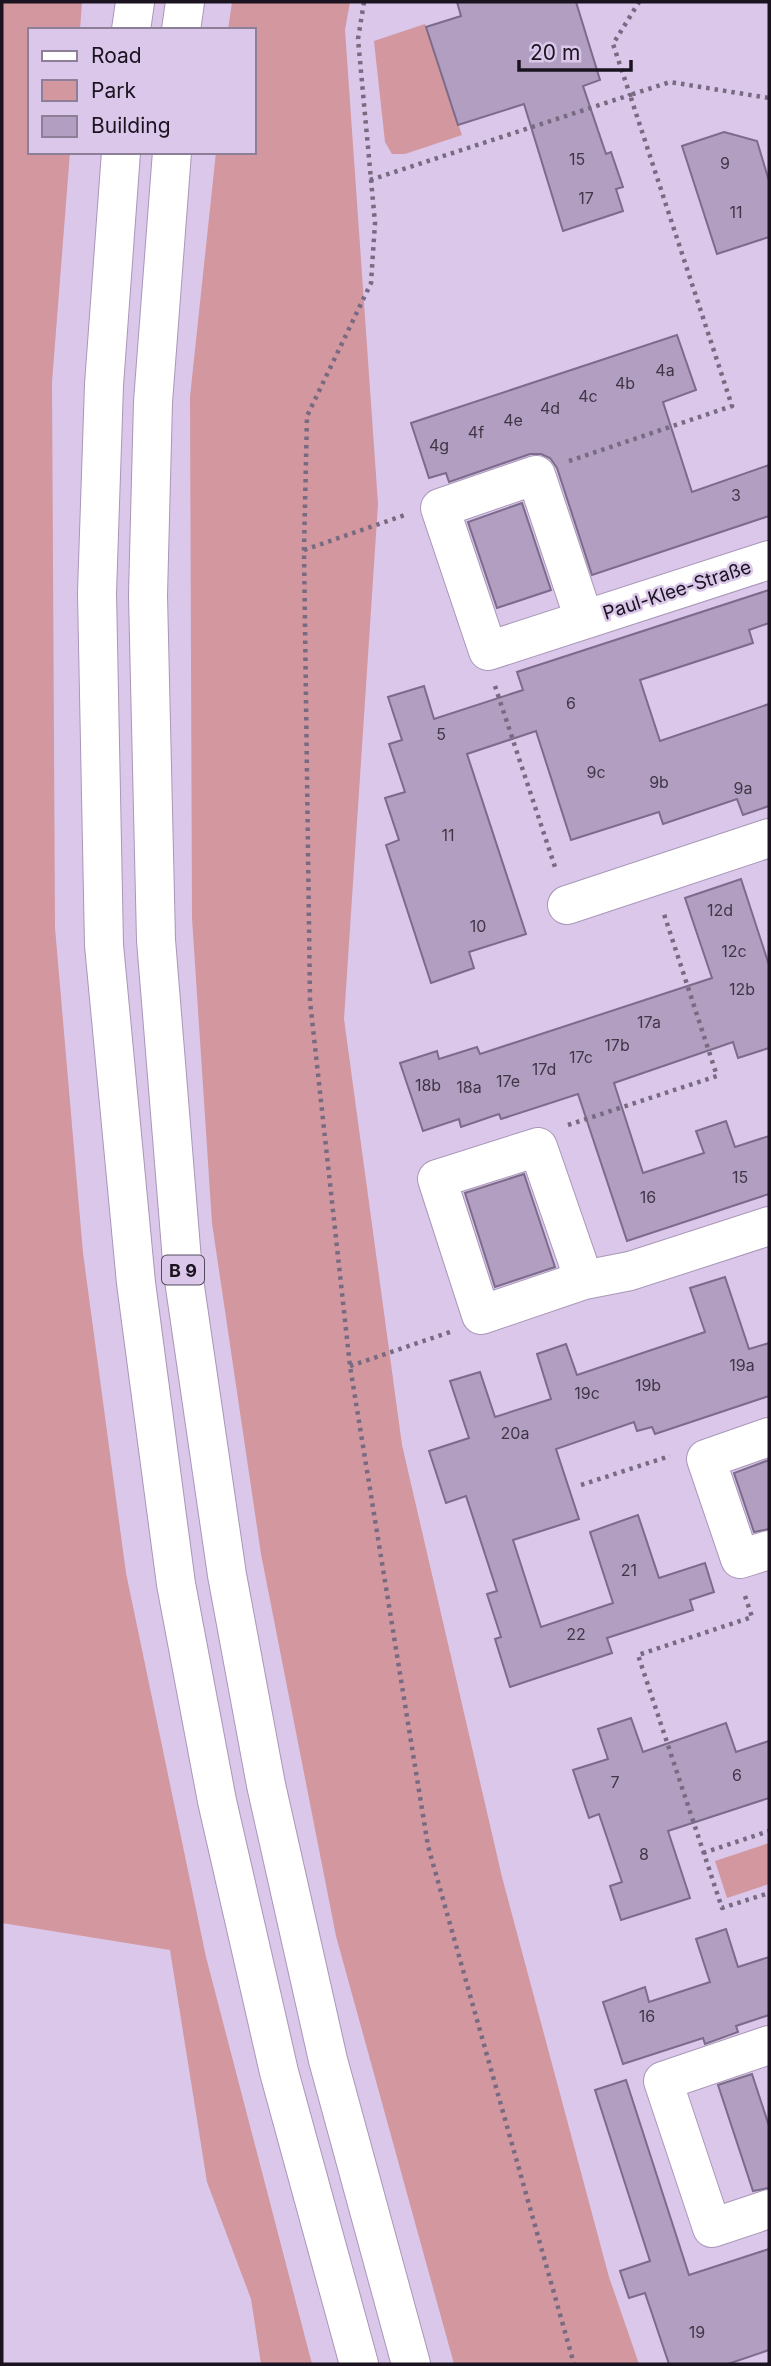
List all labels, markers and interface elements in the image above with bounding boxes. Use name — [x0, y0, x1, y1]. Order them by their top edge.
legend — [28, 28, 256, 154]
scale bar — [519, 28, 631, 72]
text: 20 m — [530, 40, 580, 65]
text: Road — [91, 43, 142, 68]
text: Park — [91, 78, 136, 103]
text: Building — [91, 113, 171, 138]
house number: 15 — [569, 149, 585, 169]
house number: 9 — [720, 153, 730, 173]
house number: 17 — [578, 188, 594, 208]
house number: 11 — [729, 202, 743, 222]
house number: 4a — [655, 360, 675, 380]
house number: 4b — [615, 373, 635, 393]
house number: 4c — [578, 386, 598, 406]
house number: 4d — [540, 398, 560, 418]
house number: 4e — [503, 410, 523, 430]
house number: 4f — [468, 422, 484, 442]
house number: 4g — [429, 435, 449, 455]
house number: 3 — [731, 485, 741, 505]
street label: Paul-Klee-Straße — [600, 555, 754, 625]
house number: 6 — [566, 693, 576, 713]
house number: 5 — [436, 724, 446, 744]
house number: 9c — [586, 762, 606, 782]
house number: 9b — [649, 772, 669, 792]
house number: 9a — [734, 778, 752, 798]
house number: 11 — [441, 825, 455, 845]
house number: 12d — [707, 900, 733, 920]
house number: 10 — [470, 916, 486, 936]
house number: 12c — [721, 941, 747, 961]
house number: 12b — [729, 979, 755, 999]
house number: 17a — [637, 1012, 661, 1032]
house number: 17b — [604, 1035, 630, 1055]
house number: 17c — [569, 1047, 593, 1067]
house number: 17d — [532, 1059, 556, 1079]
house number: 17e — [496, 1071, 520, 1091]
house number: 18b — [415, 1075, 441, 1095]
house number: 18a — [456, 1077, 482, 1097]
house number: 15 — [732, 1167, 748, 1187]
house number: 16 — [640, 1187, 656, 1207]
road number: B 9 — [162, 1255, 204, 1284]
house number: 19a — [729, 1355, 755, 1375]
house number: 19b — [635, 1375, 661, 1395]
house number: 19c — [574, 1383, 600, 1403]
house number: 20a — [501, 1423, 529, 1443]
house number: 21 — [621, 1560, 637, 1580]
house number: 22 — [566, 1624, 586, 1644]
house number: 6 — [732, 1765, 742, 1785]
house number: 7 — [610, 1772, 620, 1792]
house number: 8 — [639, 1844, 649, 1864]
house number: 16 — [639, 2006, 655, 2026]
house number: 19 — [689, 2322, 705, 2342]

